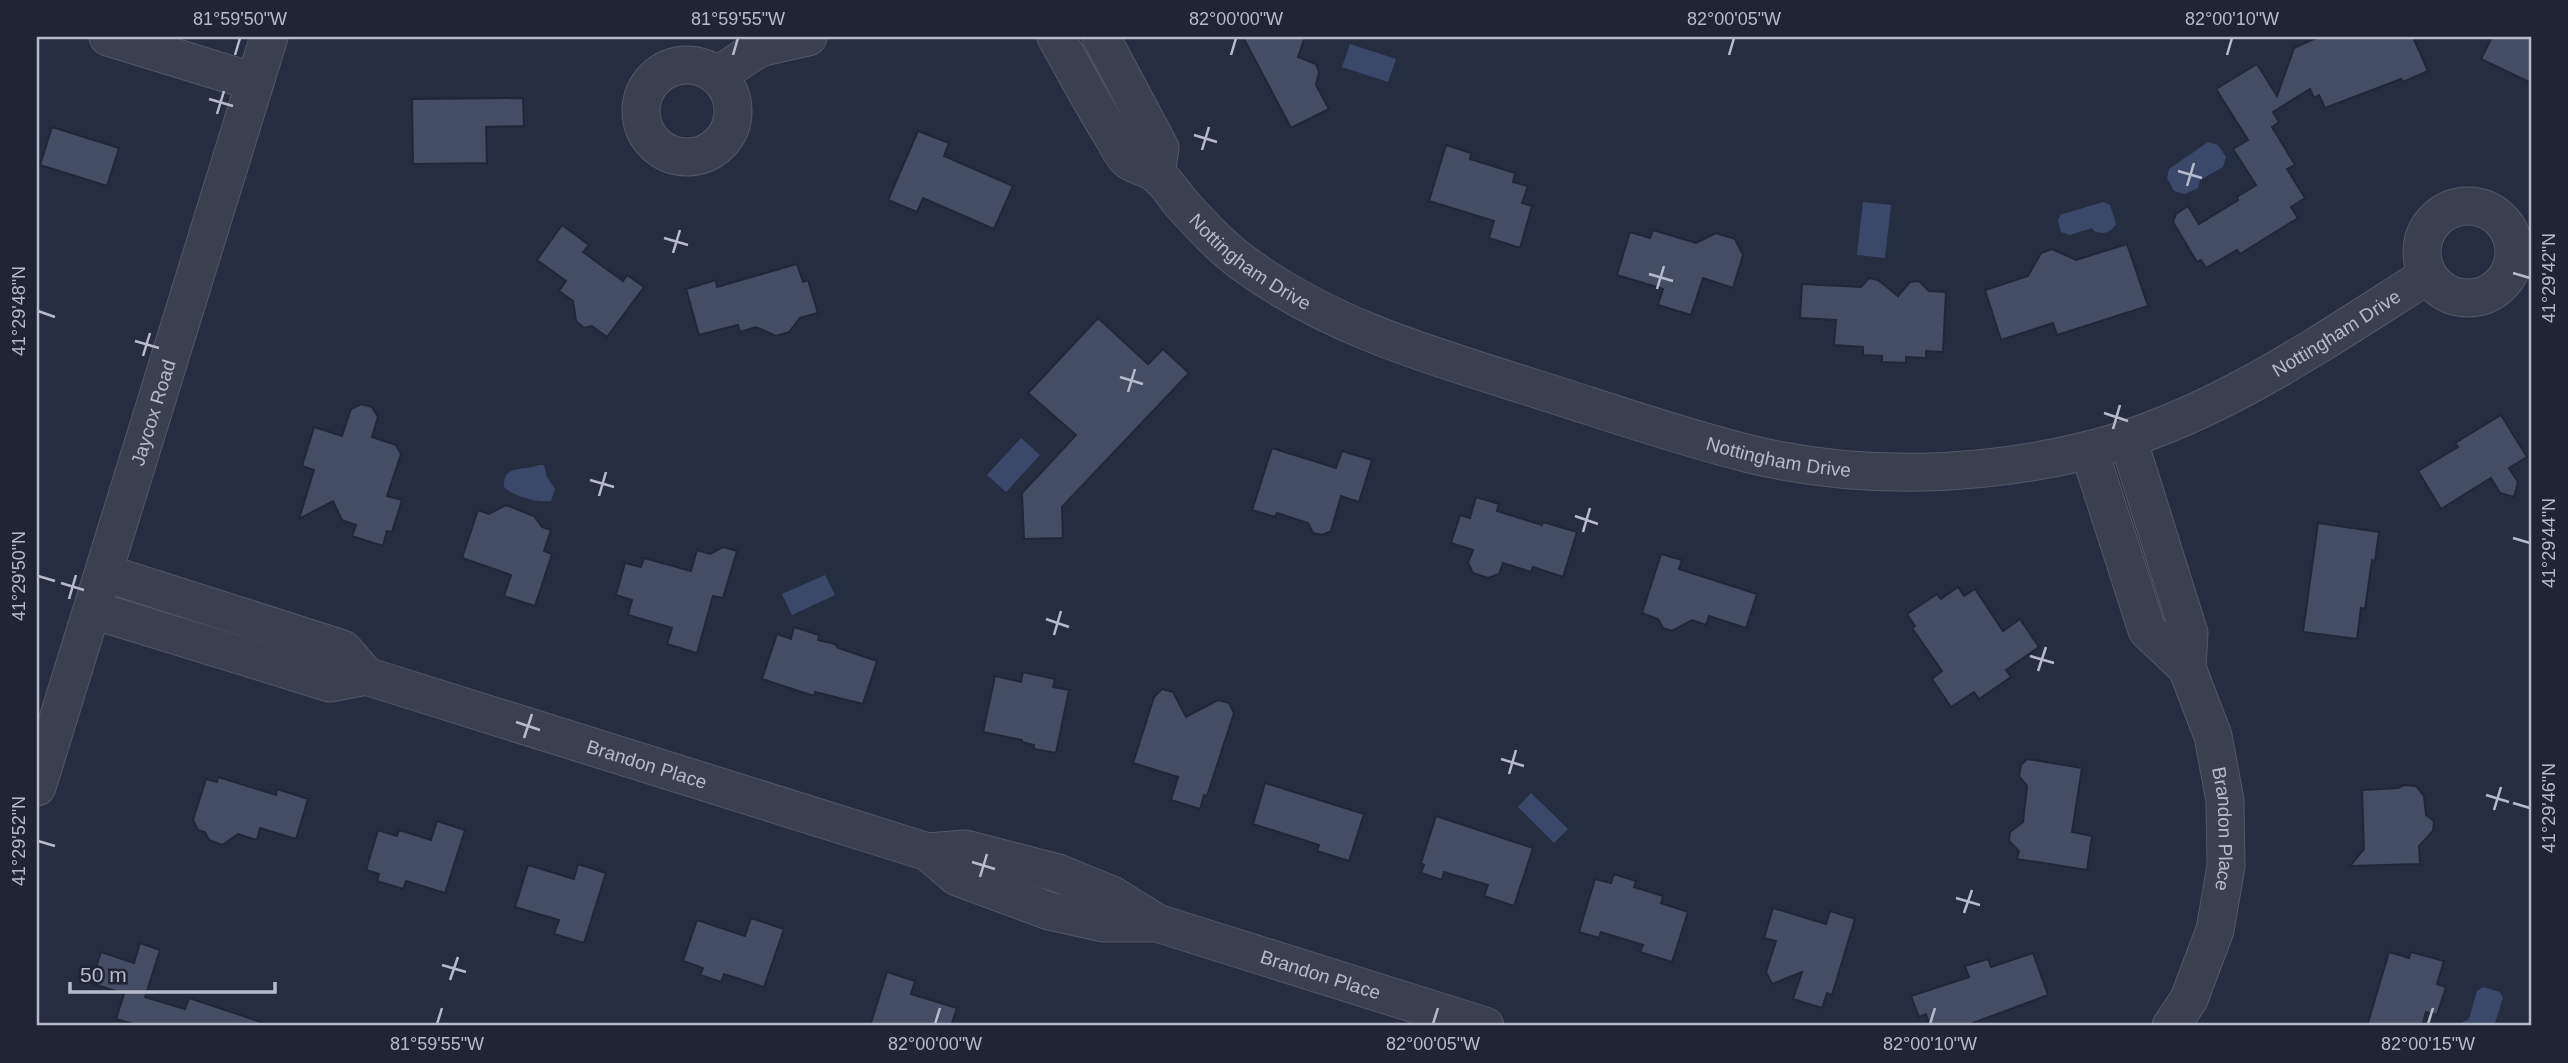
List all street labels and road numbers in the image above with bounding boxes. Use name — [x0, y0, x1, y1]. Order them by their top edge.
street label: Nottingham Drive — [1185, 209, 1315, 314]
street label: Nottingham Drive — [2268, 285, 2404, 380]
street label: Jaycox Road — [127, 357, 179, 468]
street label: Nottingham Drive — [1704, 432, 1852, 480]
street label: Brandon Place — [584, 735, 710, 793]
street label: Brandon Place — [2208, 765, 2237, 893]
street label: Brandon Place — [1258, 946, 1383, 1003]

